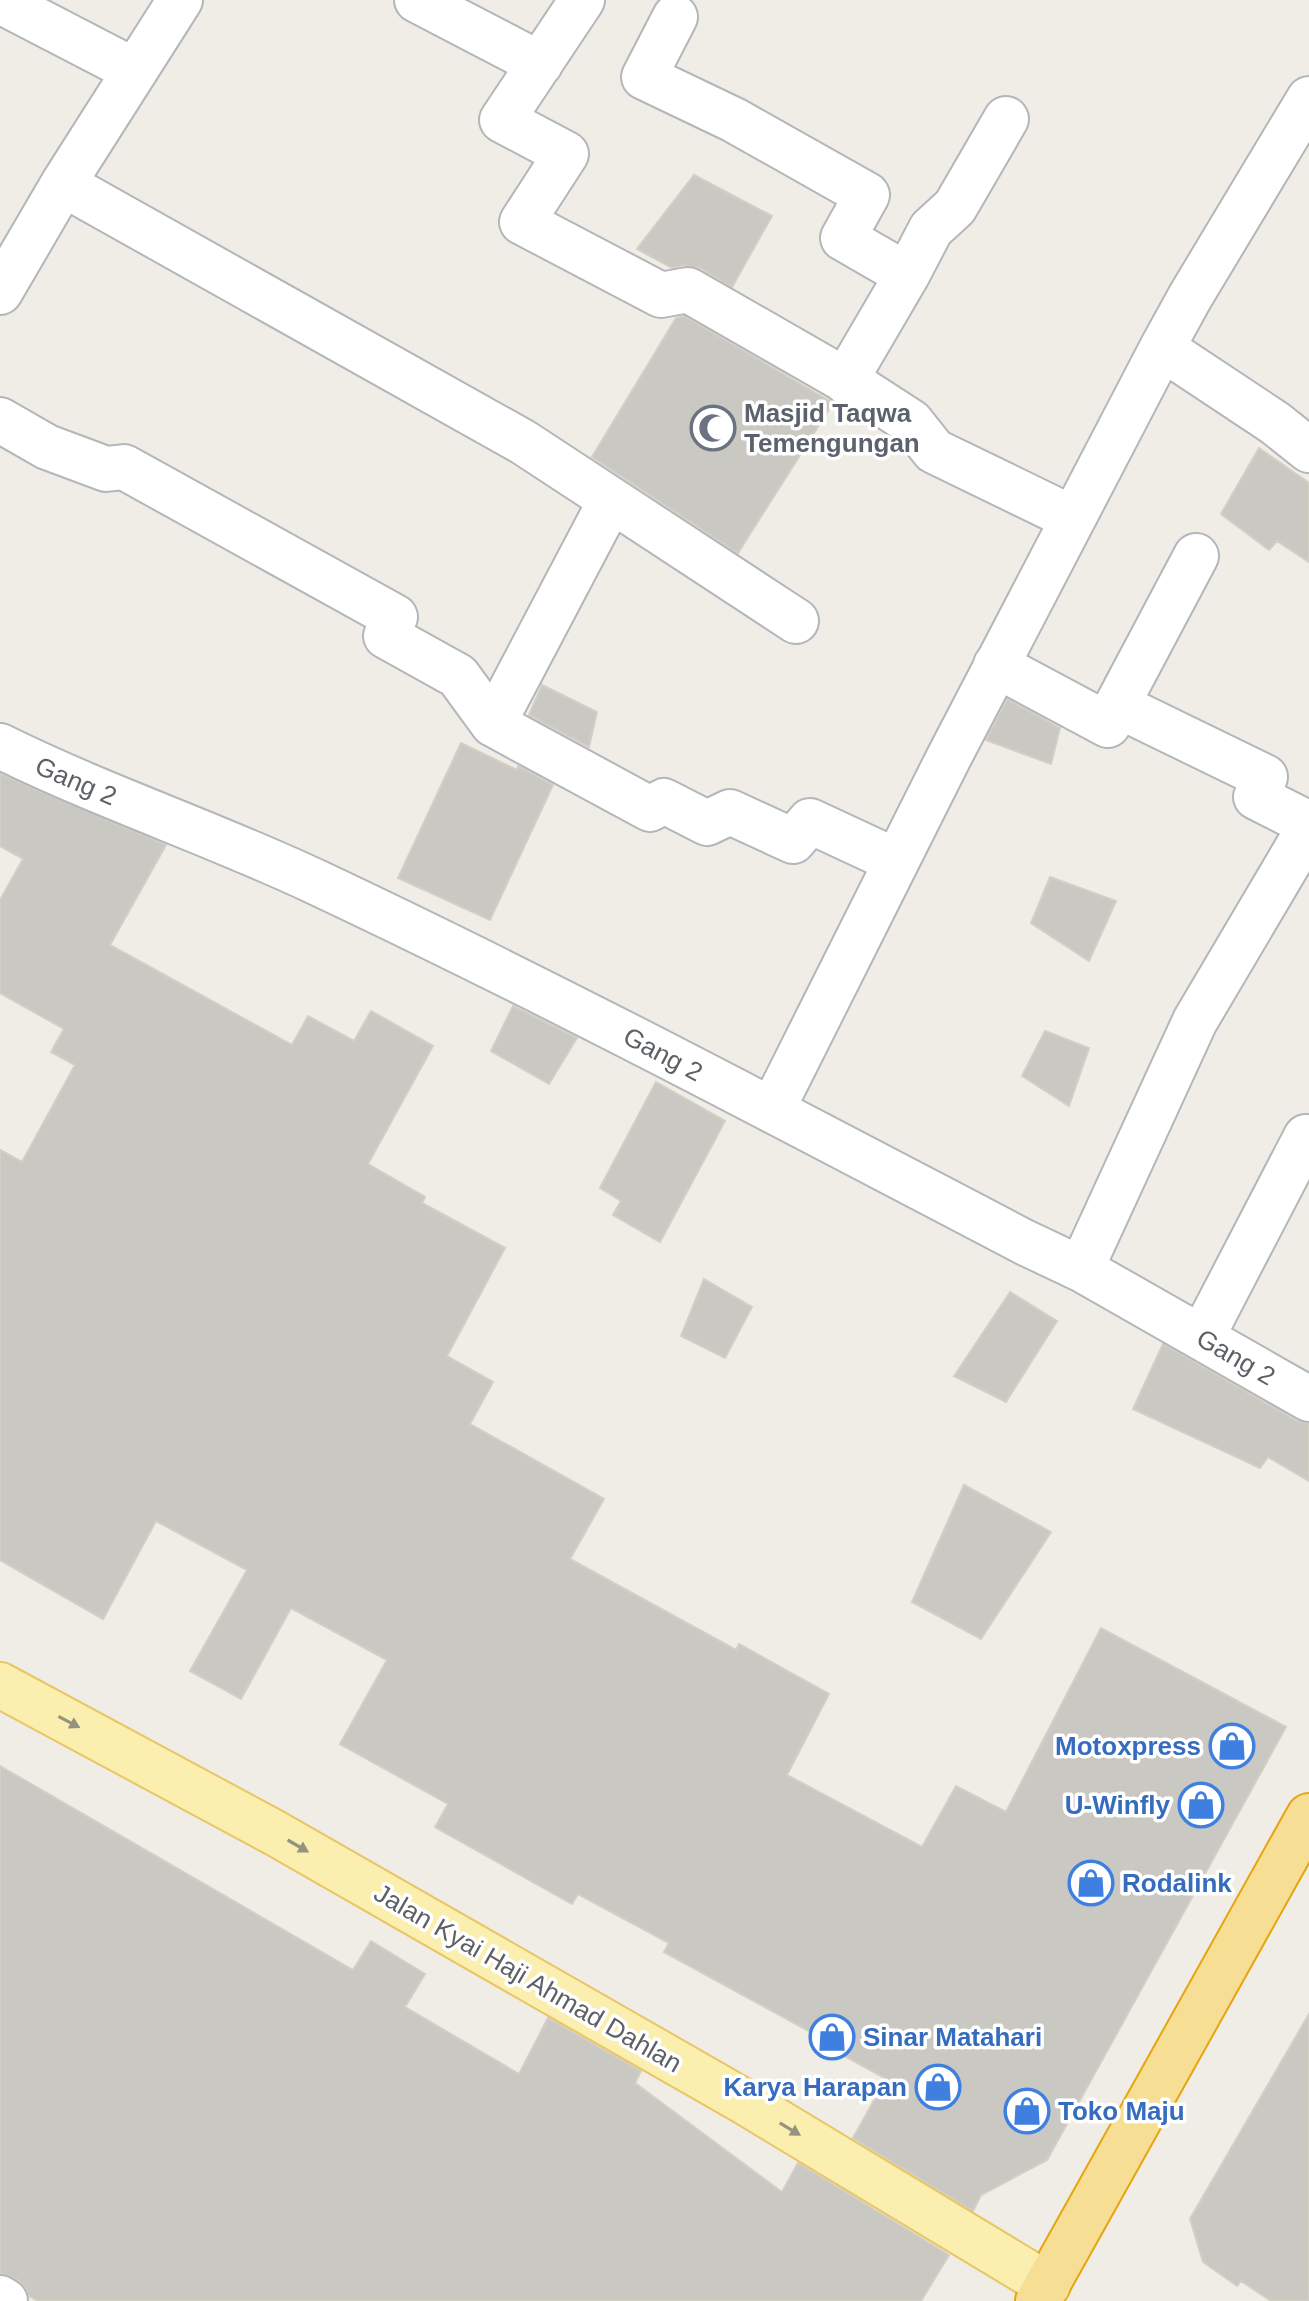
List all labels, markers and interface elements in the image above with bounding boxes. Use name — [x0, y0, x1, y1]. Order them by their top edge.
place label: Masjid Taqwa Temengungan — [744, 398, 920, 458]
mosque icon: Masjid Taqwa Temengungan — [689, 404, 737, 452]
street label: Gang 2 — [31, 751, 121, 811]
street label: Gang 2 — [618, 1021, 708, 1087]
street label: Gang 2 — [1192, 1323, 1280, 1391]
one-way arrow — [57, 1716, 80, 1729]
shop icon: Motoxpress — [1208, 1722, 1256, 1770]
place label: Motoxpress — [1055, 1731, 1201, 1761]
shop icon: U-Winfly — [1177, 1781, 1225, 1829]
place label: U-Winfly — [1065, 1790, 1171, 1820]
one-way arrow — [286, 1839, 309, 1853]
shop icon: Rodalink — [1067, 1859, 1115, 1907]
place label: Rodalink — [1122, 1868, 1232, 1898]
street label: Jalan Kyai Haji Ahmad Dahlan — [369, 1878, 687, 2078]
shop icon: Sinar Matahari — [808, 2013, 856, 2061]
place label: Sinar Matahari — [863, 2022, 1042, 2052]
shop icon: Karya Harapan — [914, 2063, 962, 2111]
place label: Karya Harapan — [723, 2072, 907, 2102]
shop icon: Toko Maju — [1003, 2087, 1051, 2135]
place label: Toko Maju — [1058, 2096, 1185, 2126]
one-way arrow — [779, 2122, 801, 2136]

